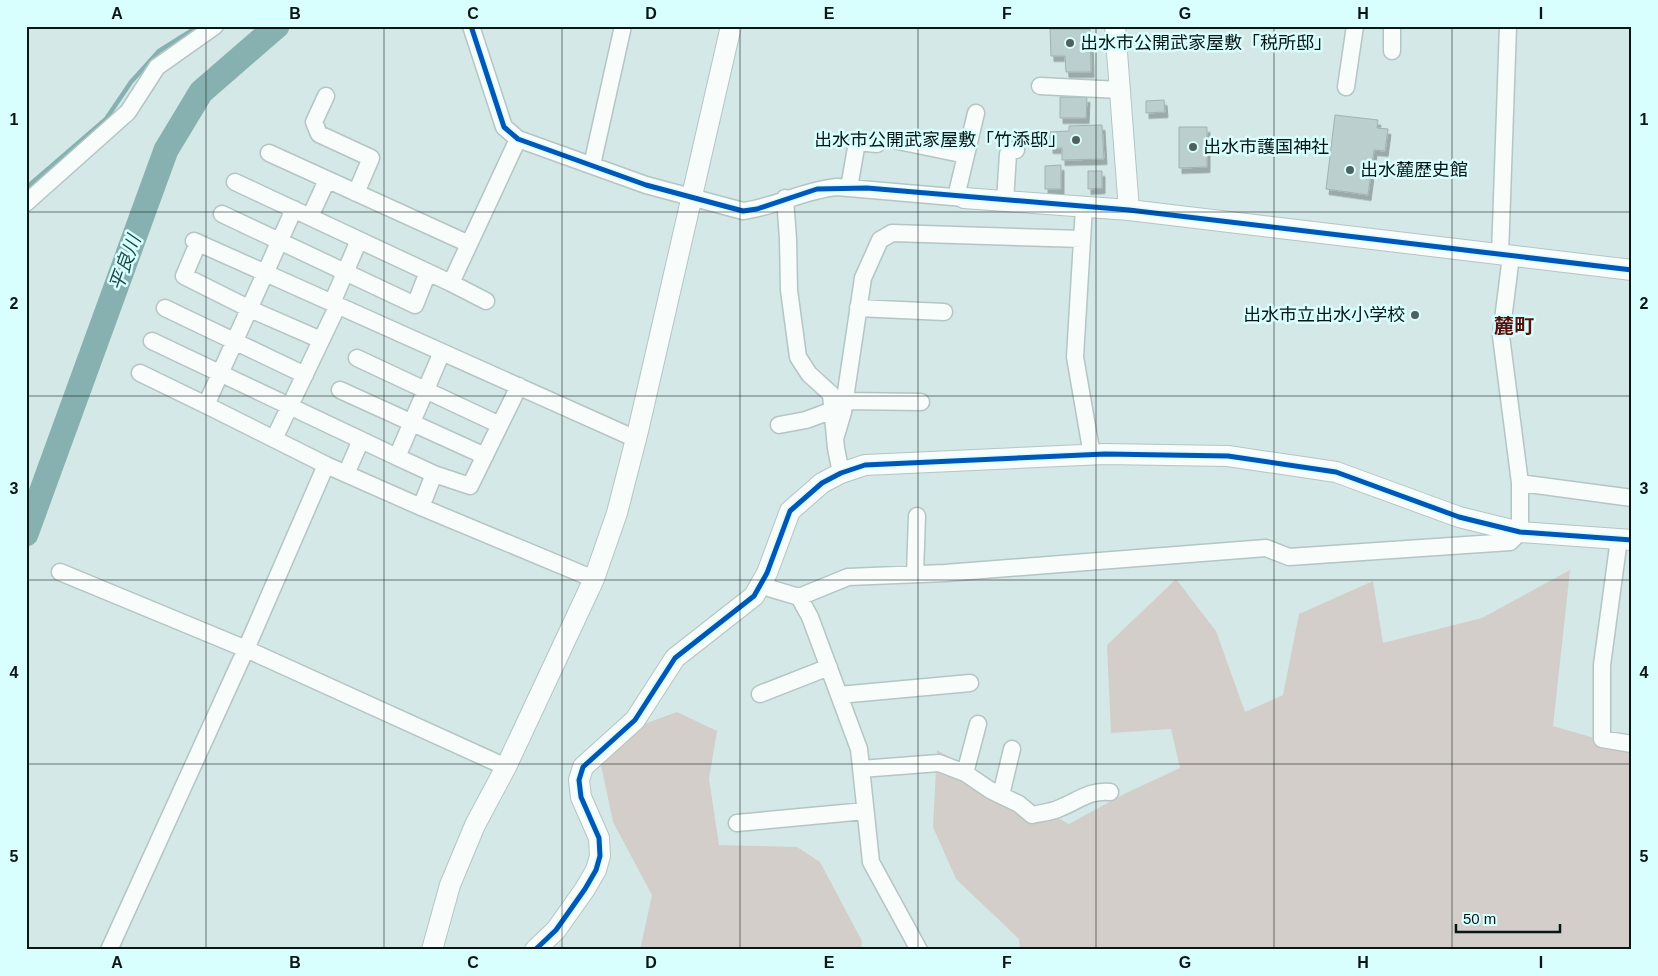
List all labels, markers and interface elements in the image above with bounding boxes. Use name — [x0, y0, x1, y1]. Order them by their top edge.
text: A — [111, 5, 123, 22]
text: B — [289, 5, 301, 22]
text: C — [467, 5, 479, 22]
text: D — [645, 5, 657, 22]
text: E — [824, 5, 835, 22]
text: F — [1002, 5, 1012, 22]
text: G — [1179, 5, 1191, 22]
text: H — [1357, 5, 1369, 22]
text: I — [1539, 5, 1543, 22]
place label: 出水市公開武家屋敷「税所邸」 — [1080, 33, 1332, 53]
marker: 出水市公開武家屋敷「税所邸」 — [1064, 37, 1076, 49]
text: 1 — [10, 111, 19, 128]
text: 1 — [1640, 111, 1649, 128]
place label: 出水市公開武家屋敷「竹添邸」 — [814, 130, 1066, 150]
marker: 出水市公開武家屋敷「竹添邸」 — [1070, 134, 1082, 146]
place label: 出水市護国神社 — [1203, 137, 1329, 157]
marker: 出水市護国神社 — [1187, 141, 1199, 153]
place label: 出水麓歴史館 — [1360, 160, 1468, 180]
marker: 出水麓歴史館 — [1344, 164, 1356, 176]
water label: 平良川 — [105, 231, 145, 293]
text: 2 — [10, 295, 19, 312]
text: 2 — [1640, 295, 1649, 312]
place label: 出水市立出水小学校 — [1243, 305, 1405, 325]
marker: 出水市立出水小学校 — [1409, 309, 1421, 321]
district label: 麓町 — [1494, 315, 1534, 337]
text: 3 — [10, 480, 19, 497]
text: 3 — [1640, 480, 1649, 497]
text: 4 — [10, 664, 19, 681]
text: 4 — [1640, 664, 1649, 681]
text: 5 — [10, 848, 19, 865]
text: 5 — [1640, 848, 1649, 865]
scale bar — [1456, 901, 1559, 933]
text: 50 m — [1463, 910, 1496, 927]
text: A — [111, 954, 123, 971]
text: B — [289, 954, 301, 971]
text: C — [467, 954, 479, 971]
text: D — [645, 954, 657, 971]
text: E — [824, 954, 835, 971]
text: F — [1002, 954, 1012, 971]
text: G — [1179, 954, 1191, 971]
text: H — [1357, 954, 1369, 971]
text: I — [1539, 954, 1543, 971]

